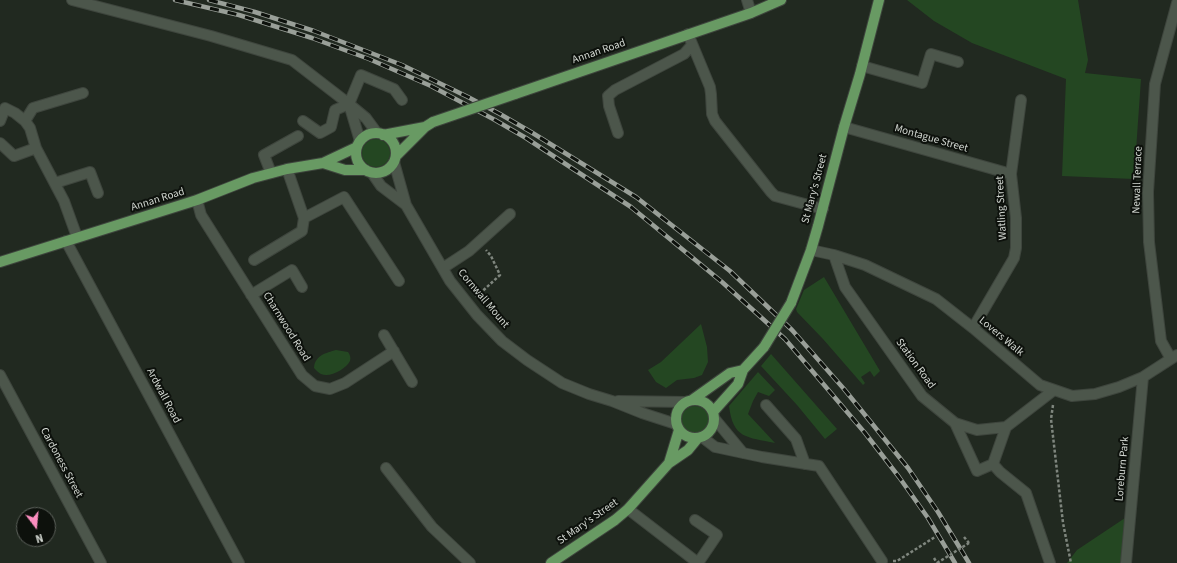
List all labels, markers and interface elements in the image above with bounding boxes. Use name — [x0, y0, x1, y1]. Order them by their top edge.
street label: Annan Road — [571, 37, 627, 67]
street label: Montague Street — [893, 122, 969, 156]
street label: Newall Terrace — [1130, 146, 1146, 214]
street label: St Mary's Street — [799, 153, 831, 225]
street label: Watling Street — [994, 175, 1010, 241]
street label: Annan Road — [130, 186, 186, 214]
street label: Cornwall Mount — [455, 267, 511, 331]
street label: Charnwood Road — [259, 290, 313, 364]
street label: Lovers Walk — [976, 314, 1026, 360]
street label: Station Road — [892, 336, 938, 392]
street label: Ardwall Road — [143, 366, 183, 426]
street label: Cardoness Street — [37, 425, 85, 501]
street label: Loreburn Park — [1114, 436, 1132, 502]
street label: St Mary's Street — [555, 496, 621, 548]
north arrow — [16, 507, 56, 547]
text: N — [34, 530, 45, 546]

